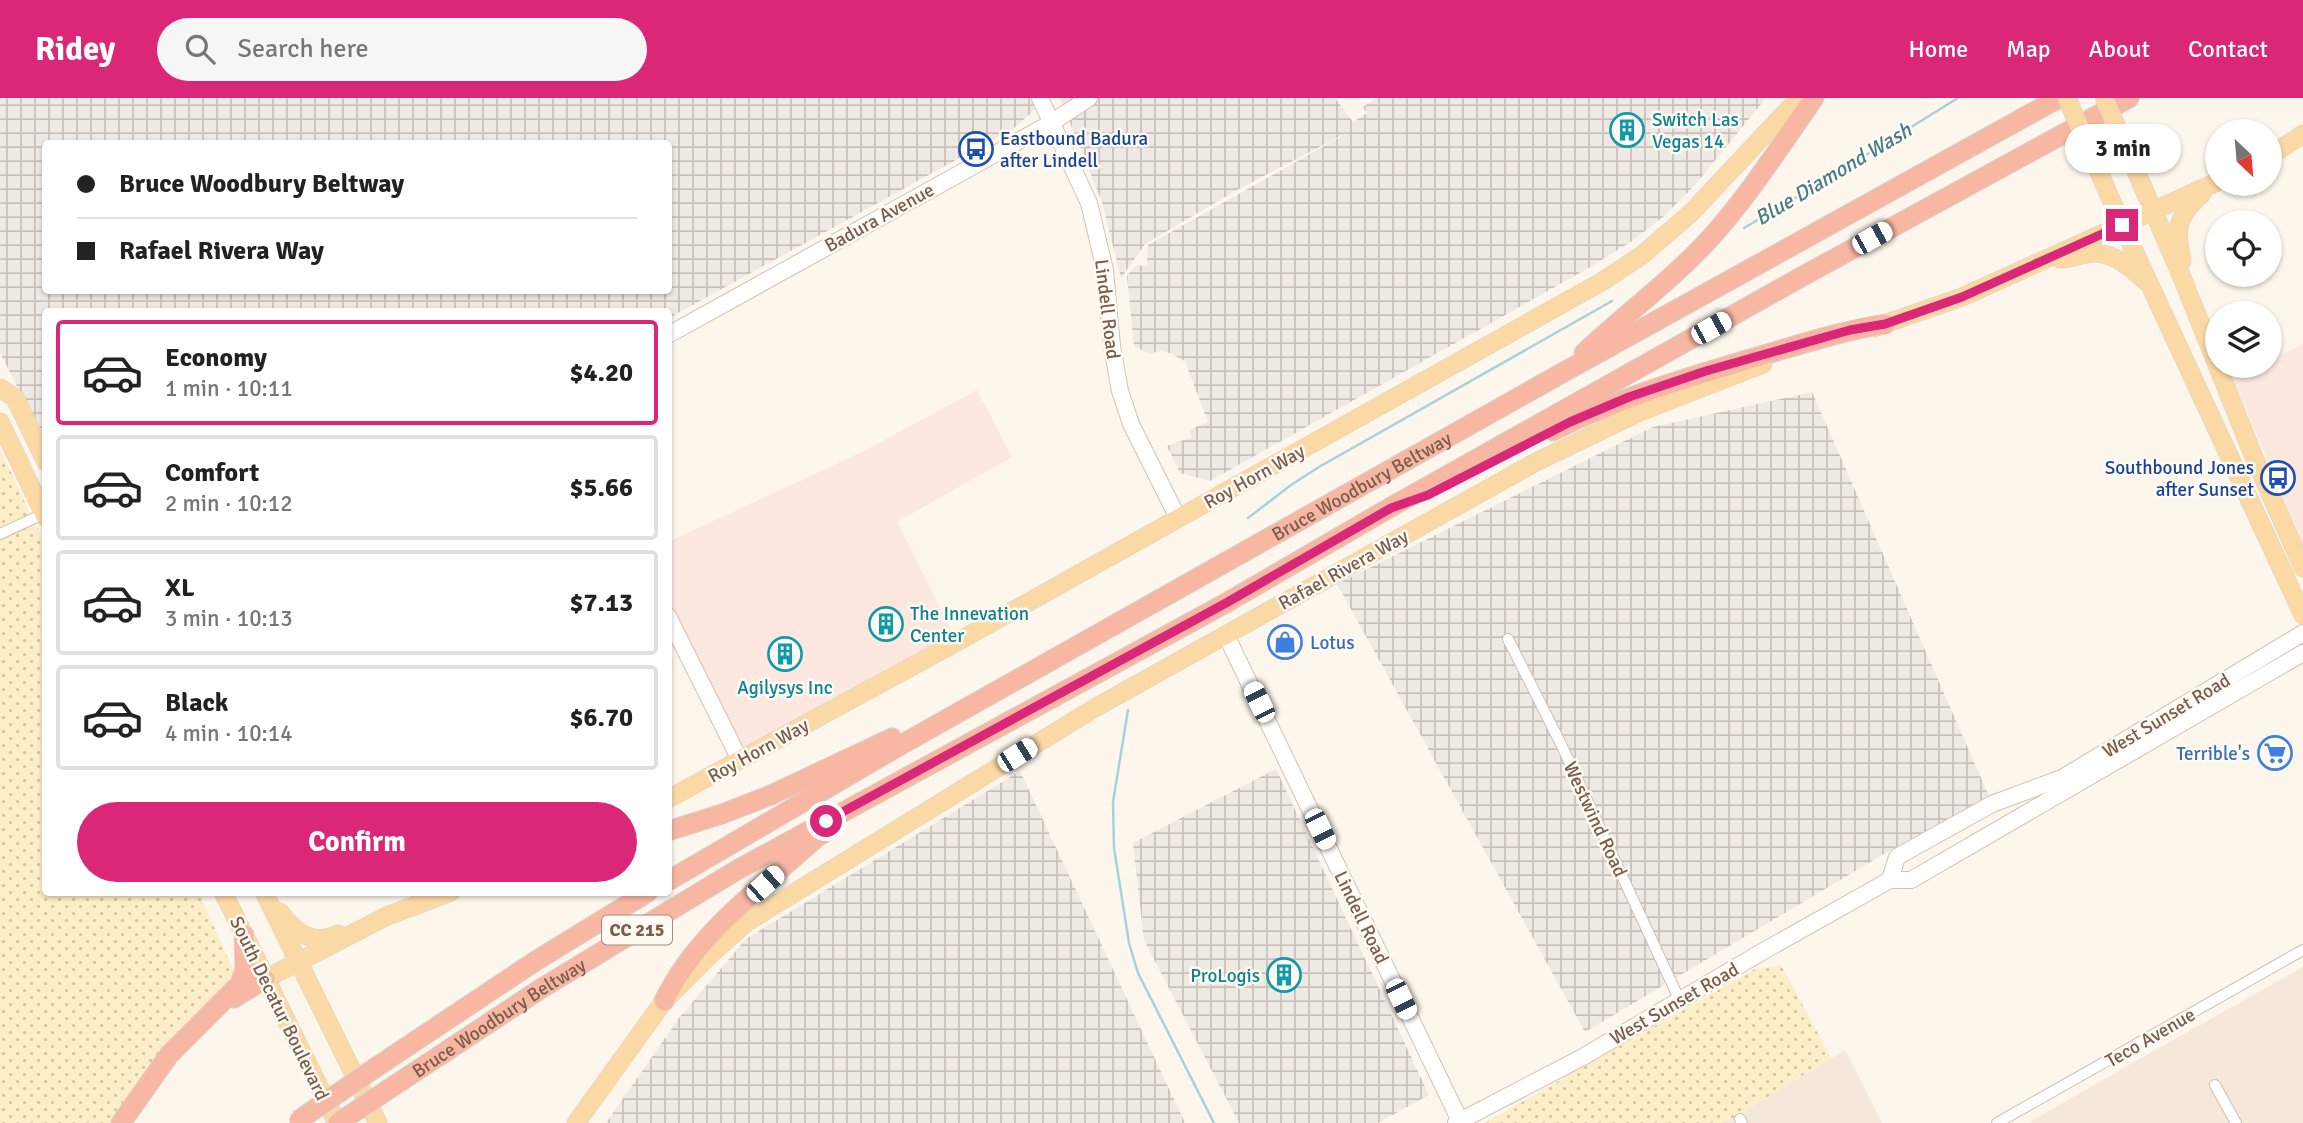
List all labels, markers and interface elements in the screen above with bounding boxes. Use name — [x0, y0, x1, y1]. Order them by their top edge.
search box — [157, 18, 647, 81]
text: Ridey — [35, 29, 115, 70]
icon: search — [181, 30, 219, 68]
text: Search here — [237, 33, 369, 65]
text: Home — [1908, 34, 1968, 64]
text: Map — [2006, 34, 2051, 64]
text: About — [2089, 34, 2150, 64]
text: Contact — [2188, 34, 2268, 64]
place label: Switch Las Vegas 14 — [1652, 108, 1739, 154]
building icon: Switch Las Vegas 14 — [1608, 111, 1646, 149]
water label: Blue Diamond Wash — [1750, 117, 1917, 231]
north arrow — [2205, 119, 2282, 196]
map controls — [2205, 119, 2282, 378]
callout: 3 min — [2064, 123, 2180, 172]
place label: Eastbound Badura after Lindell — [1000, 127, 1148, 173]
bus stop icon: Eastbound Badura after Lindell — [957, 130, 995, 168]
text: 3 min — [2095, 134, 2151, 163]
text: Bruce Woodbury Beltway — [119, 168, 404, 200]
street label: Badura Avenue — [820, 178, 938, 258]
route end — [2106, 209, 2138, 241]
button: locate — [2205, 210, 2282, 287]
car — [1849, 219, 1896, 257]
text: Rafael Rivera Way — [119, 235, 324, 267]
street label: Lindell Road — [1089, 258, 1125, 360]
button: layers — [2205, 301, 2282, 378]
car — [1688, 309, 1735, 347]
icon: car — [81, 341, 144, 404]
text: Economy — [165, 342, 267, 374]
text: $4.20 — [569, 357, 633, 389]
text: 1 min · 10:11 — [165, 374, 293, 403]
street label: Bruce Woodbury Beltway — [1268, 427, 1456, 547]
street label: Roy Horn Way — [1200, 439, 1309, 514]
icon: car — [81, 456, 144, 519]
place label: Southbound Jones after Sunset — [2105, 456, 2254, 502]
text: Comfort — [165, 457, 259, 489]
bus stop icon: Southbound Jones after Sunset — [2259, 459, 2297, 497]
text: $5.66 — [569, 472, 633, 504]
text: 2 min · 10:12 — [165, 489, 293, 518]
street label: Rafael Rivera Way — [1274, 524, 1413, 615]
icon: car — [81, 571, 144, 634]
text: XL — [165, 572, 195, 604]
text: $7.13 — [569, 587, 633, 619]
place label: The Innevation Center — [910, 602, 1029, 648]
text: 3 min · 10:13 — [165, 604, 293, 633]
building icon: The Innevation Center — [867, 605, 905, 643]
shop icon: Lotus — [1266, 623, 1304, 661]
place label: Lotus — [1310, 631, 1355, 655]
building icon: Agilysys Inc — [766, 635, 804, 673]
street label: West Sunset Road — [2098, 668, 2235, 763]
place label: Agilysys Inc — [737, 676, 833, 700]
car — [1241, 679, 1278, 725]
icon: car — [81, 686, 144, 749]
text: Black — [165, 687, 228, 719]
text: $6.70 — [569, 702, 633, 734]
street label: Roy Horn Way — [704, 713, 813, 788]
text: 4 min · 10:14 — [165, 719, 293, 748]
supermarket icon: Terrible's — [2256, 734, 2294, 772]
car — [994, 735, 1041, 775]
place label: Terrible's — [2176, 742, 2250, 766]
street label: Westwind Road — [1558, 758, 1632, 881]
button: Confirm — [77, 802, 637, 882]
route start — [810, 805, 842, 837]
car — [1302, 806, 1339, 852]
car — [743, 862, 788, 906]
street label: Lindell Road — [1328, 867, 1394, 968]
street label: South Decatur Boulevard — [224, 912, 334, 1104]
road number: CC 215 — [602, 916, 672, 944]
street label: Bruce Woodbury Beltway — [408, 953, 591, 1083]
building icon: ProLogis — [1265, 956, 1303, 994]
street label: West Sunset Road — [1606, 957, 1743, 1050]
place label: ProLogis — [1190, 964, 1260, 988]
car — [1383, 976, 1420, 1022]
street label: Teco Avenue — [2101, 1003, 2200, 1073]

